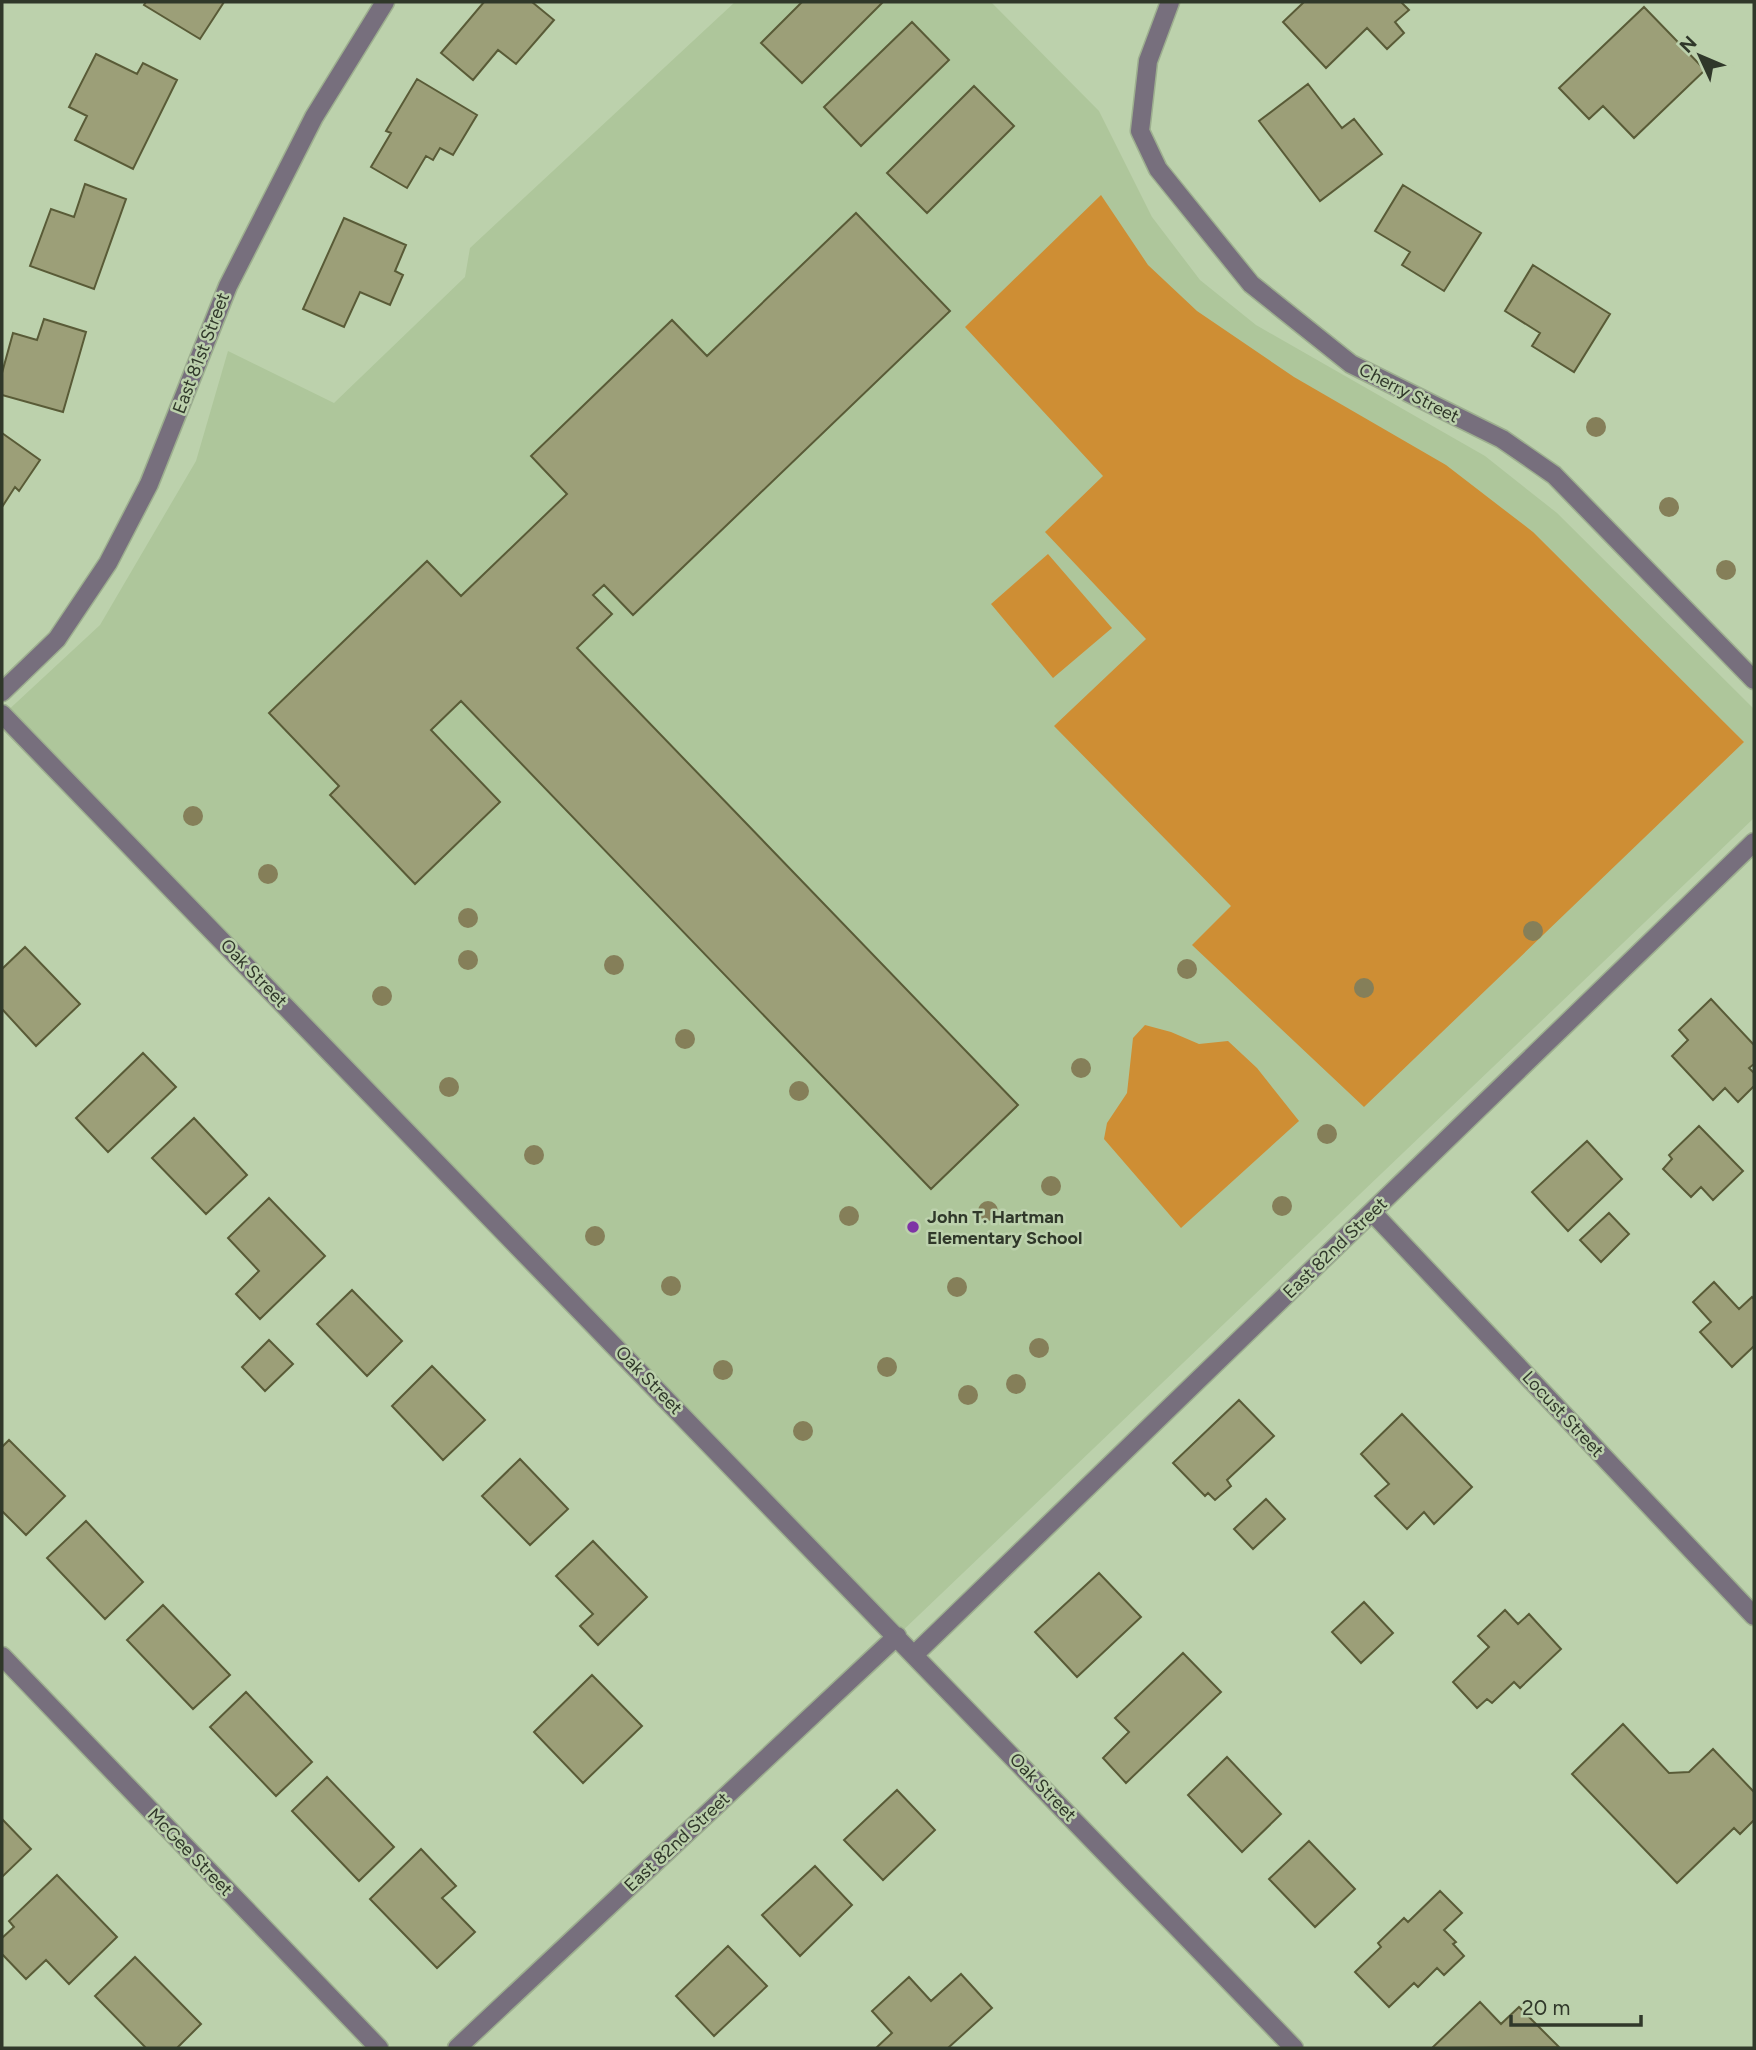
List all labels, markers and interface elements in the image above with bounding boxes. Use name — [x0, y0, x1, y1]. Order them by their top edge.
north arrow — [1665, 21, 1735, 91]
text: N — [1675, 31, 1702, 58]
street label: East 81st Street — [168, 289, 234, 417]
street label: Cherry Street — [1355, 358, 1463, 428]
street label: Oak Street — [216, 934, 292, 1012]
street label: East 82nd Street — [1278, 1193, 1392, 1303]
place label: John T. Hartman Elementary School — [927, 1206, 1082, 1249]
marker: John T. Hartman Elementary School — [905, 1219, 921, 1235]
street label: Oak Street — [611, 1341, 687, 1419]
street label: Locust Street — [1518, 1366, 1609, 1462]
street label: Oak Street — [1005, 1748, 1081, 1826]
street label: East 82nd Street — [620, 1787, 734, 1896]
street label: McGee Street — [143, 1804, 237, 1900]
scale bar — [1511, 1983, 1640, 2027]
text: 20 m — [1522, 1995, 1570, 2020]

